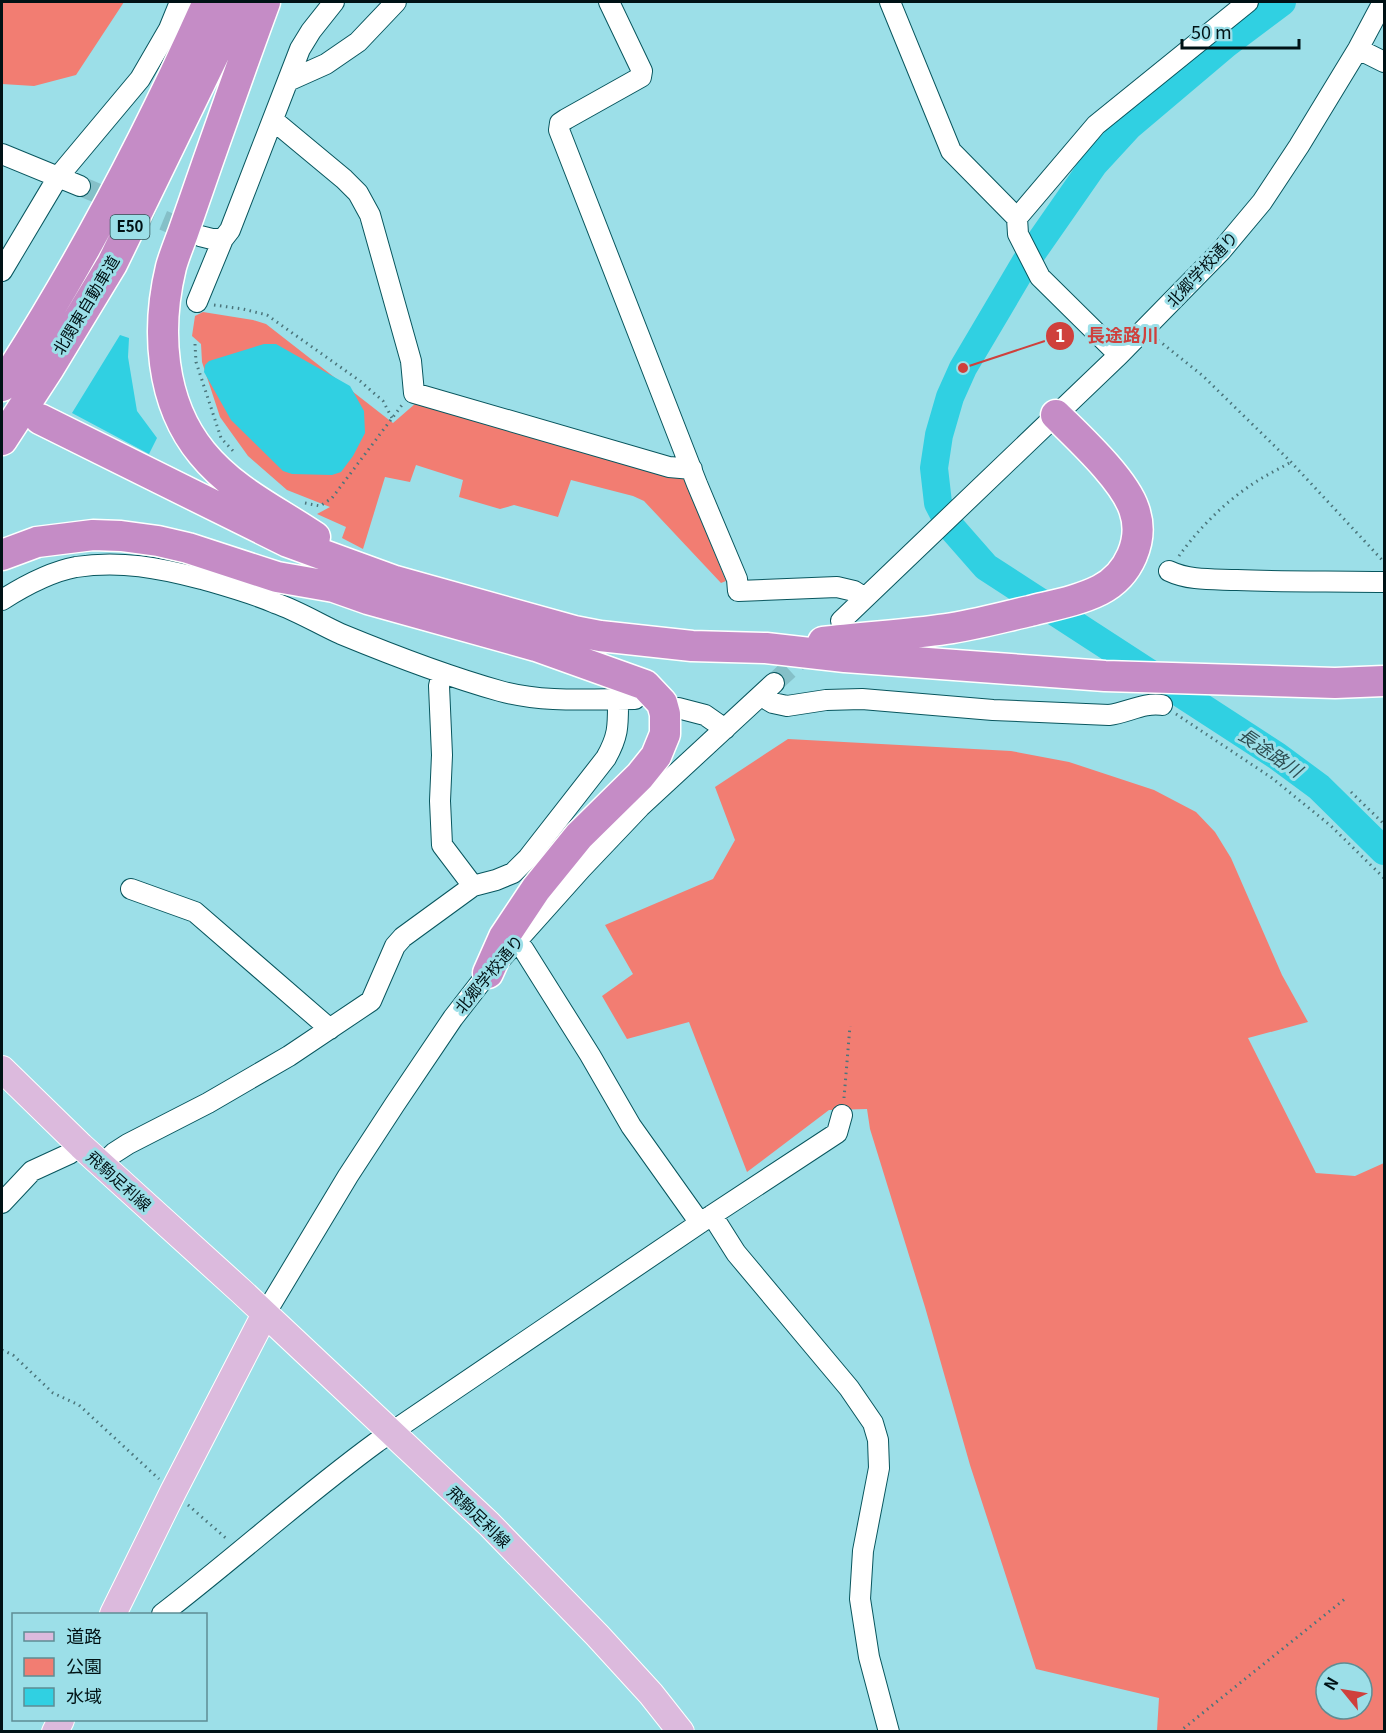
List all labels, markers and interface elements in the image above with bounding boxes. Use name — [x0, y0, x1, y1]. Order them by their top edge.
scale bar — [1182, 12, 1299, 50]
text: 50 m — [1191, 18, 1232, 44]
road number: E50 — [110, 215, 150, 239]
street label: 北郷学校通り — [1160, 225, 1243, 312]
street label: 北関東自動車道 — [46, 250, 124, 359]
callout: 長途路川 — [1045, 318, 1171, 354]
text: 1 — [1055, 321, 1065, 347]
text: 長途路川 — [1087, 321, 1159, 347]
water label: 長途路川 — [1234, 720, 1310, 783]
street label: 北郷学校通り — [448, 929, 528, 1018]
street label: 飛駒足利線 — [82, 1145, 157, 1216]
street label: 飛駒足利線 — [443, 1480, 517, 1553]
legend — [12, 1613, 207, 1721]
text: 道路 — [66, 1622, 102, 1648]
text: 公園 — [66, 1652, 102, 1678]
north arrow — [1314, 1661, 1374, 1721]
text: N — [1317, 1672, 1344, 1694]
text: 水域 — [66, 1682, 102, 1708]

